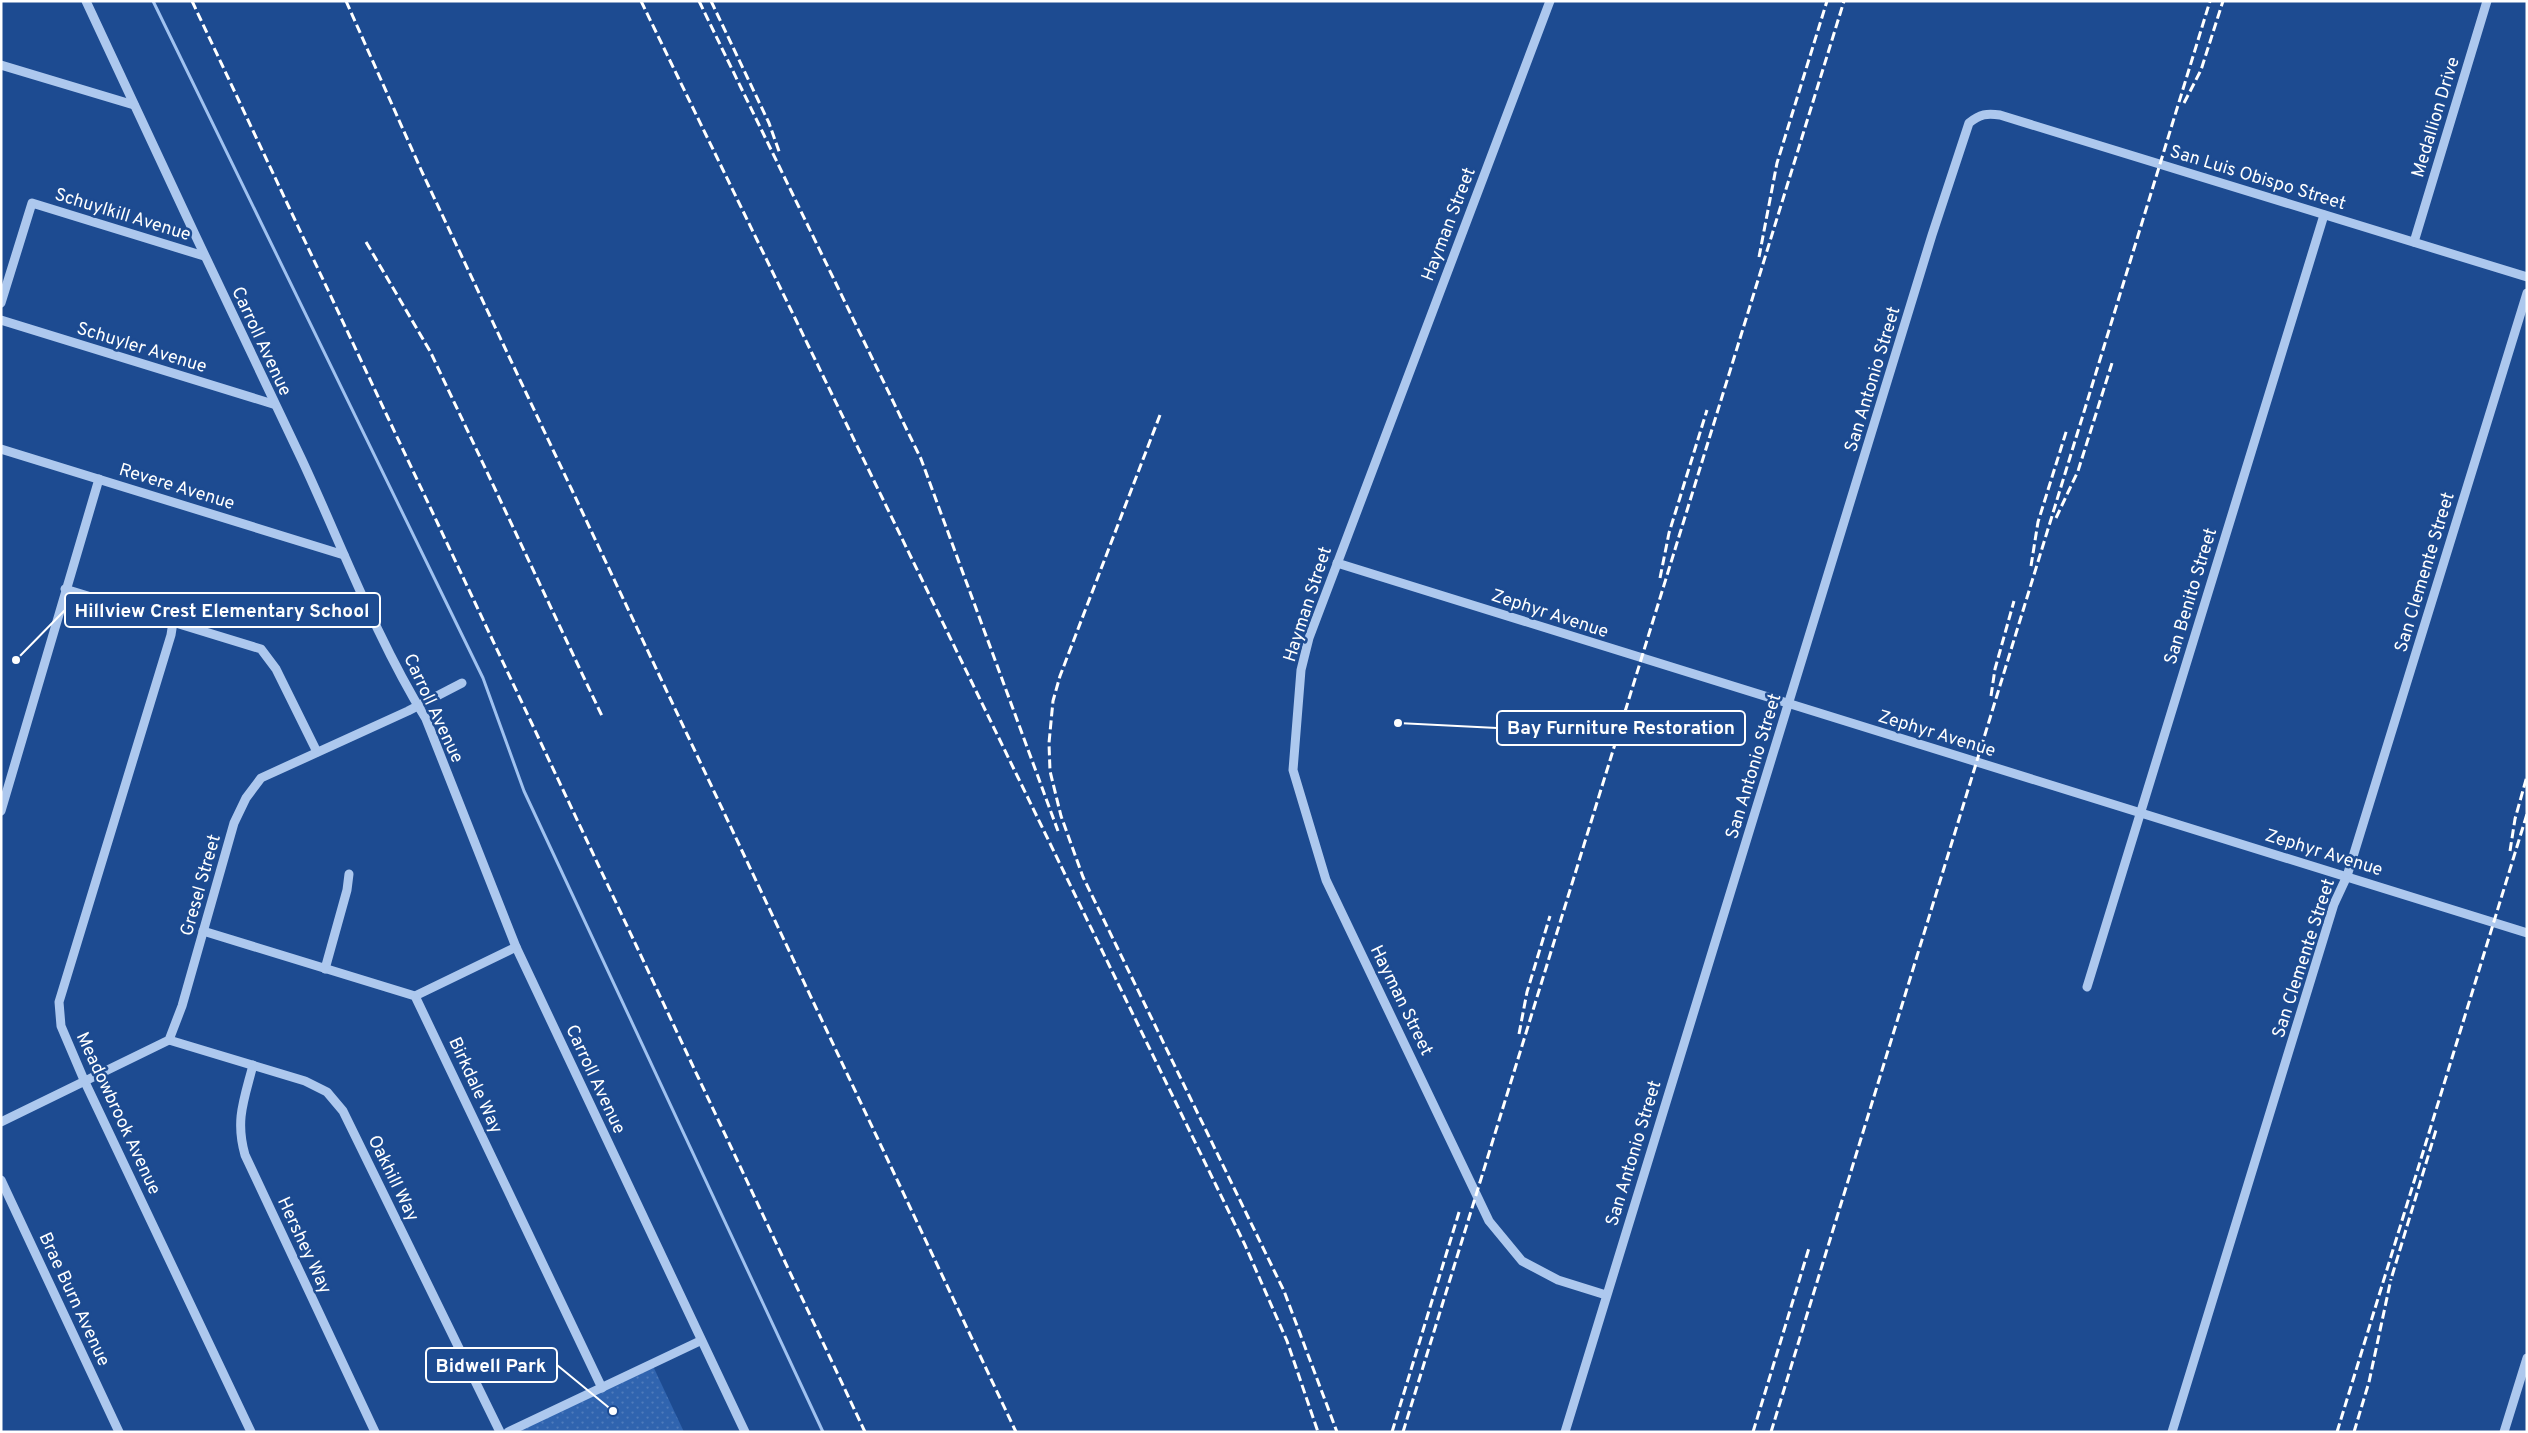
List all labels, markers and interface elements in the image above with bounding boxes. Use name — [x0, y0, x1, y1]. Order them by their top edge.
street label: Medallion Drive — [2407, 54, 2466, 181]
street label: San Luis Obispo Street — [2167, 141, 2348, 216]
street label: Hayman Street — [1417, 164, 1482, 285]
street label: Schuylkill Avenue — [52, 184, 194, 247]
street label: Carroll Avenue — [225, 283, 296, 400]
street label: San Antonio Street — [1840, 304, 1907, 455]
street label: Schuyler Avenue — [74, 318, 209, 379]
street label: Revere Avenue — [116, 459, 237, 516]
street label: San Clemente Street — [2390, 490, 2461, 655]
street label: San Benito Street — [2160, 525, 2223, 668]
street label: Hayman Street — [1279, 544, 1338, 665]
street label: Zephyr Avenue — [1488, 585, 1611, 644]
callout: Hillview Crest Elementary School — [65, 593, 380, 627]
text: Hillview Crest Elementary School — [75, 600, 369, 624]
street label: Carroll Avenue — [397, 650, 468, 767]
street label: San Antonio Street — [1721, 691, 1788, 842]
street label: Zephyr Avenue — [1875, 706, 1998, 763]
callout: Bay Furniture Restoration — [1497, 711, 1745, 745]
text: Bay Furniture Restoration — [1507, 717, 1735, 741]
street label: Zephyr Avenue — [2262, 825, 2385, 882]
street label: Gresel Street — [176, 832, 227, 939]
street label: San Clemente Street — [2268, 876, 2341, 1041]
street label: Hayman Street — [1364, 942, 1437, 1060]
street label: Carroll Avenue — [559, 1021, 630, 1138]
street label: Meadowbrook Avenue — [70, 1029, 165, 1199]
street label: Birkdale Way — [442, 1034, 507, 1138]
street label: San Antonio Street — [1601, 1078, 1668, 1229]
street label: Oakhill Way — [362, 1132, 423, 1226]
street label: Hershey Way — [271, 1193, 336, 1298]
street label: Brae Burn Avenue — [33, 1229, 115, 1370]
callout: Bidwell Park — [426, 1348, 557, 1382]
text: Bidwell Park — [436, 1355, 547, 1379]

